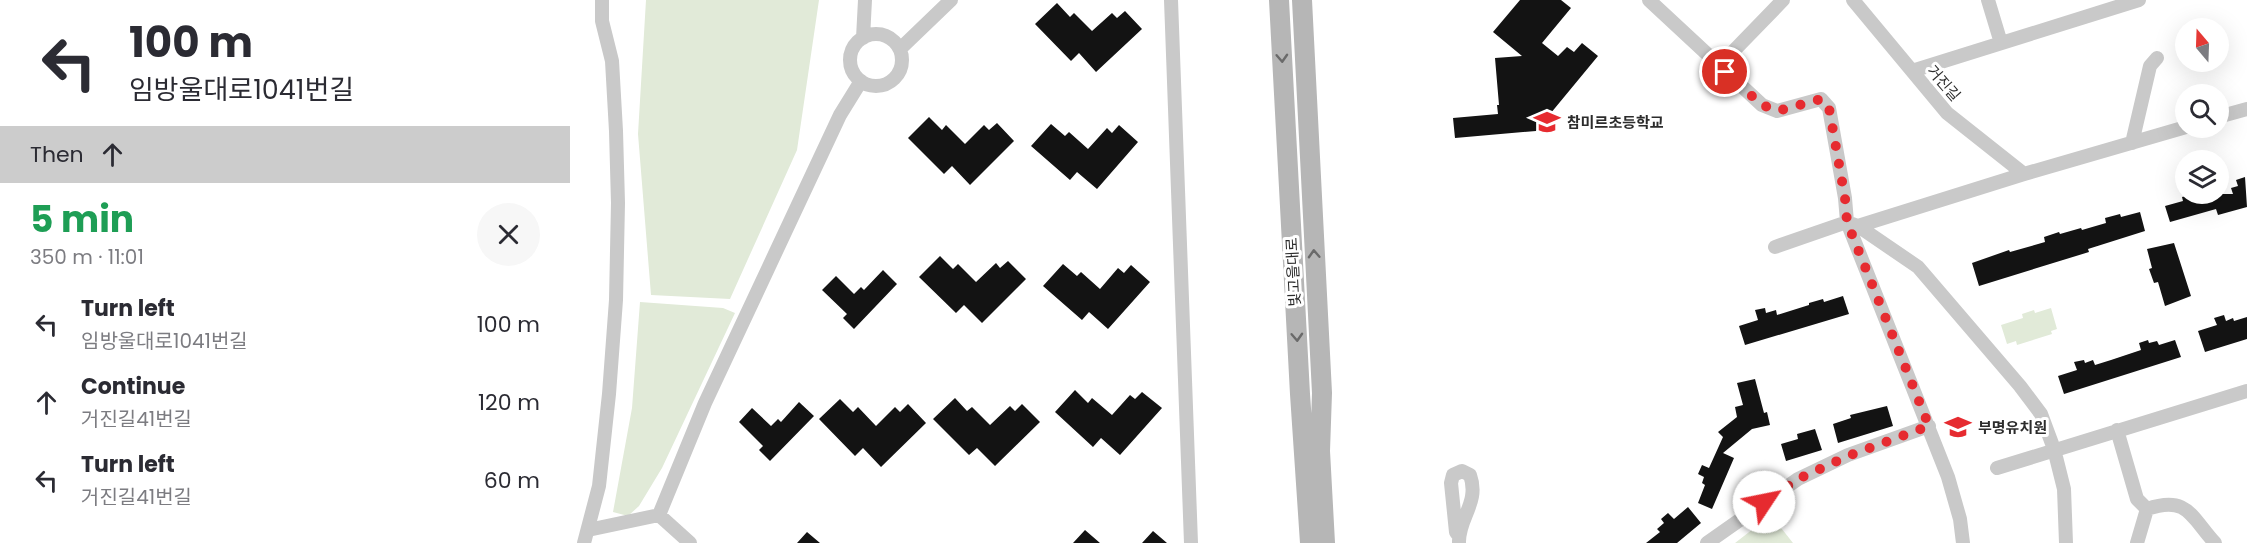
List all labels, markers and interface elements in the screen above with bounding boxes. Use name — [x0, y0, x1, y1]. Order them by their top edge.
text: 100 m — [129, 13, 253, 72]
north arrow — [2175, 18, 2229, 72]
map controls — [2175, 18, 2229, 204]
icon: left — [30, 24, 108, 102]
pin — [1699, 46, 1750, 97]
one-way arrow — [1275, 54, 1288, 63]
icon: arrive — [1708, 55, 1741, 88]
street label: 거진길 — [1922, 60, 1966, 106]
text: 임방울대로1041번길 — [129, 71, 354, 108]
button: search — [2175, 84, 2229, 138]
school or university icon: 참미르초등학교 — [1532, 107, 1562, 137]
place label: 참미르초등학교 — [1567, 112, 1664, 133]
icon: ahead — [96, 138, 129, 171]
text: Then — [30, 139, 84, 170]
button: layers — [2175, 150, 2229, 204]
text: 5 min — [30, 194, 134, 245]
button: close — [477, 203, 540, 266]
street label: 빛고을대로 — [1281, 237, 1305, 307]
text: 350 m · 11:01 — [30, 243, 144, 271]
one-way arrow — [1307, 249, 1320, 258]
text: Turn left — [81, 293, 175, 324]
icon: left — [30, 308, 63, 341]
text: 100 m — [477, 309, 540, 340]
text: 임방울대로1041번길 — [81, 327, 248, 355]
one-way arrow — [1290, 333, 1303, 342]
text: Continue — [81, 371, 185, 402]
icon: ahead — [30, 386, 63, 419]
text: 120 m — [478, 387, 540, 418]
text: 거진길41번길 — [81, 405, 192, 433]
school or university icon: 부명유치원 — [1943, 412, 1973, 442]
place label: 부명유치원 — [1978, 417, 2047, 438]
text: Turn left — [81, 449, 175, 480]
icon: left — [30, 464, 63, 497]
text: 60 m — [484, 465, 540, 496]
position arrow — [1732, 470, 1796, 534]
text: 거진길41번길 — [81, 483, 192, 511]

